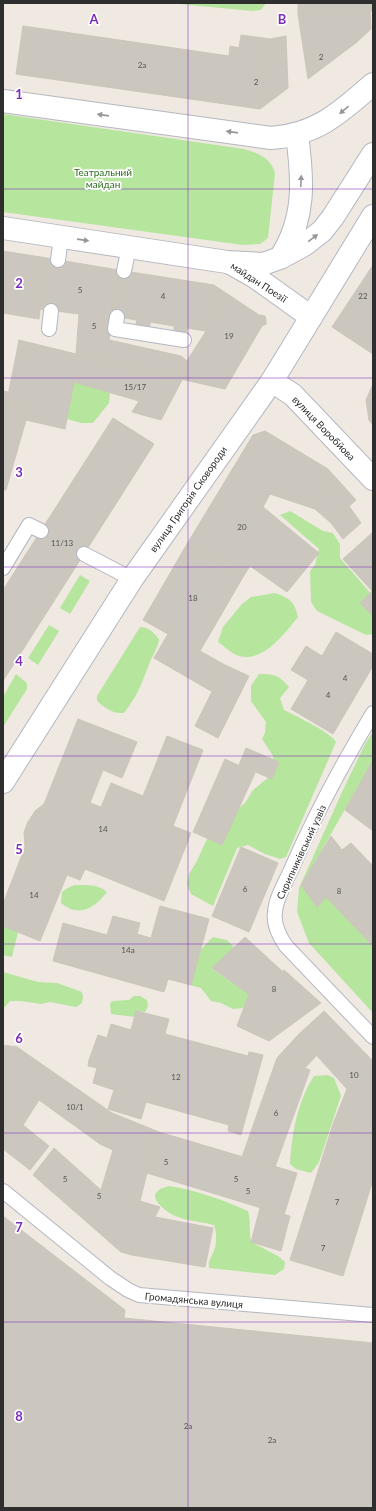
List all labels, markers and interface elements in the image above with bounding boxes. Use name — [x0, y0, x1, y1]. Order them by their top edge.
text: A — [88, 11, 99, 27]
text: B — [278, 11, 287, 27]
house number: 2 — [319, 52, 324, 62]
house number: 2а — [138, 60, 146, 70]
house number: 2 — [254, 77, 259, 87]
text: 1 — [15, 86, 23, 102]
one-way arrow — [338, 105, 349, 114]
one-way arrow — [97, 112, 110, 118]
one-way arrow — [226, 129, 238, 135]
park label: Театральний майдан — [74, 166, 132, 190]
one-way arrow — [298, 174, 304, 187]
one-way arrow — [308, 233, 319, 242]
one-way arrow — [77, 237, 89, 243]
street label: майдан Поезії — [229, 259, 290, 305]
text: 2 — [15, 275, 23, 291]
house number: 5 — [78, 285, 83, 295]
house number: 4 — [161, 291, 166, 301]
house number: 22 — [358, 291, 368, 301]
house number: 5 — [92, 321, 97, 331]
house number: 19 — [224, 331, 234, 341]
house number: 15/17 — [124, 382, 146, 392]
street label: вулиця Воробйова — [290, 393, 358, 463]
street label: вулиця Григорія Сковороди — [147, 444, 229, 554]
text: 3 — [15, 464, 23, 480]
house number: 20 — [237, 522, 247, 532]
house number: 11/13 — [51, 538, 73, 548]
house number: 18 — [188, 593, 198, 603]
text: 4 — [15, 653, 23, 669]
house number: 4 — [343, 673, 348, 683]
house number: 4 — [326, 690, 331, 700]
street label: Скрипниківський узвіз — [274, 802, 328, 901]
house number: 14 — [98, 824, 108, 834]
text: 5 — [15, 841, 23, 857]
house number: 6 — [243, 884, 248, 894]
house number: 8 — [337, 886, 342, 896]
house number: 14 — [29, 890, 39, 900]
house number: 14а — [121, 945, 135, 955]
house number: 8 — [272, 984, 277, 994]
text: 6 — [15, 1030, 23, 1046]
house number: 10 — [349, 1070, 359, 1080]
house number: 12 — [171, 1072, 181, 1082]
house number: 10/1 — [66, 1102, 84, 1112]
house number: 6 — [274, 1108, 279, 1118]
house number: 5 — [164, 1157, 169, 1167]
house number: 5 — [63, 1174, 68, 1184]
house number: 5 — [234, 1174, 239, 1184]
house number: 5 — [246, 1186, 251, 1196]
house number: 5 — [97, 1191, 102, 1201]
house number: 7 — [335, 1197, 340, 1207]
text: 7 — [15, 1219, 23, 1235]
house number: 7 — [321, 1243, 326, 1253]
street label: Громадянська вулиця — [144, 1290, 244, 1310]
text: 8 — [15, 1408, 23, 1424]
house number: 2а — [184, 1421, 192, 1431]
house number: 2а — [268, 1435, 276, 1445]

